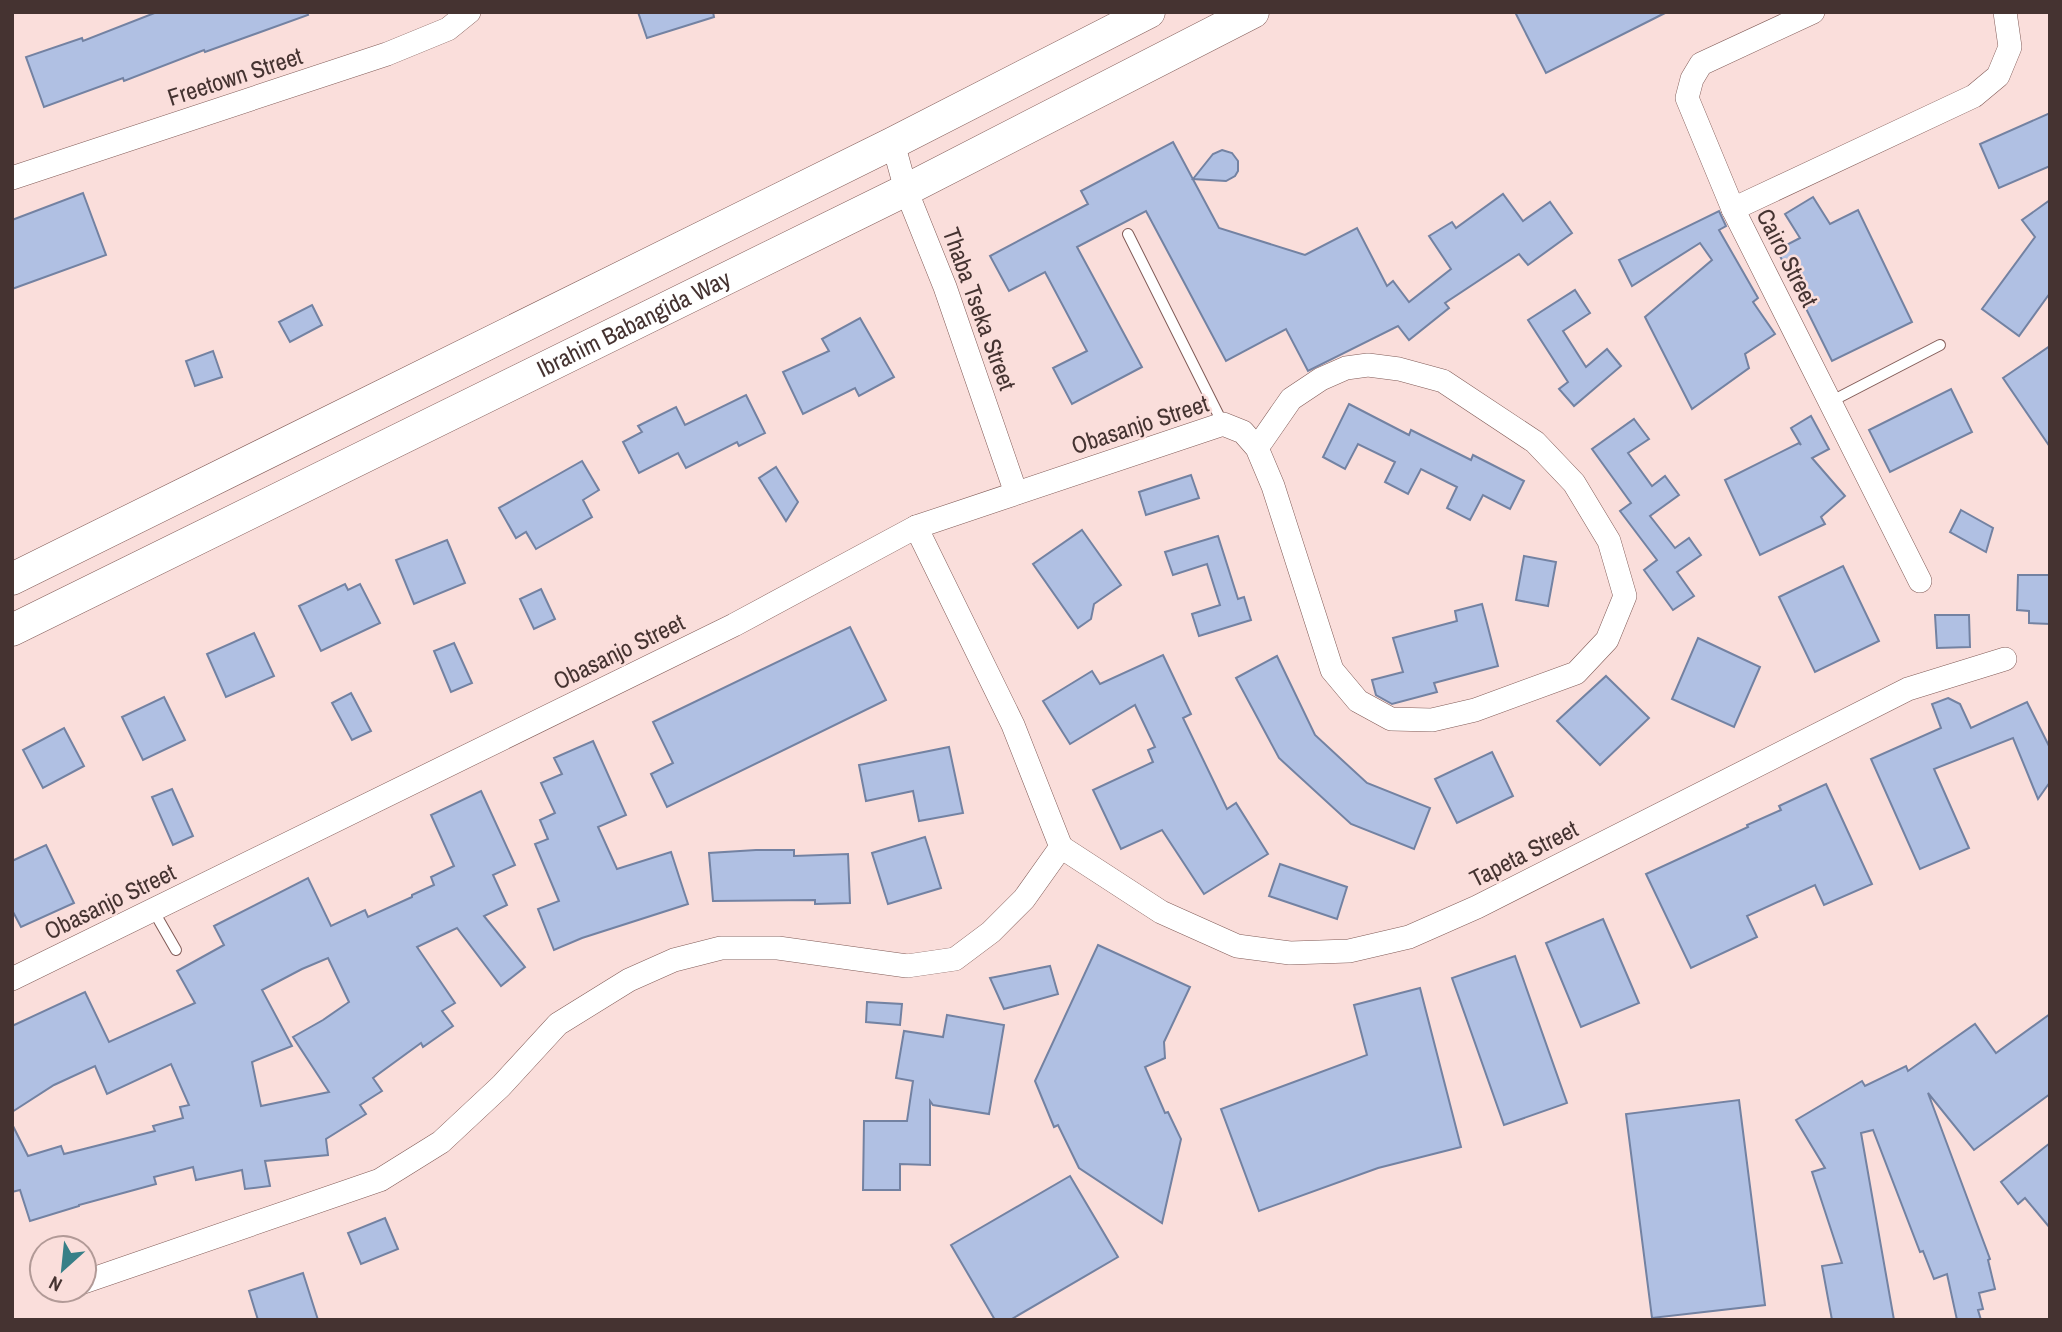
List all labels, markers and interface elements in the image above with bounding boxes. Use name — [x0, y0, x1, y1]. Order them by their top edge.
street label: Freetown Street — [163, 39, 307, 113]
street label: Cairo Street — [1750, 203, 1826, 313]
street label: Thaba Tseka Street — [936, 223, 1024, 395]
street label: Ibrahim Babangida Way — [531, 262, 736, 384]
street label: Obasanjo Street — [1067, 387, 1213, 461]
street label: Obasanjo Street — [548, 605, 690, 697]
street label: Tapeta Street — [1464, 812, 1584, 894]
street label: Obasanjo Street — [39, 855, 181, 947]
north arrow — [28, 1234, 98, 1304]
text: N — [44, 1270, 66, 1298]

